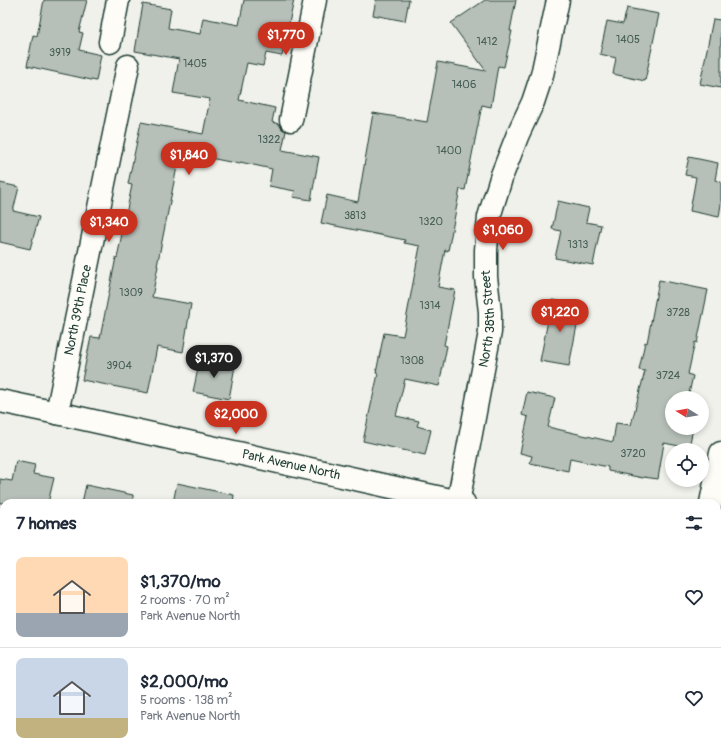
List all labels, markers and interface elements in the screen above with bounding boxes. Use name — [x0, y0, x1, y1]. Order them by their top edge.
pin: $1,770 — [253, 22, 319, 56]
text: $1,770 — [267, 27, 305, 43]
house number: 1405 — [616, 33, 640, 46]
house number: 1412 — [476, 35, 498, 48]
house number: 3919 — [49, 46, 71, 59]
house number: 1405 — [183, 57, 207, 70]
house number: 1406 — [452, 78, 476, 91]
house number: 1322 — [258, 133, 280, 146]
pin: $1,840 — [156, 142, 222, 176]
house number: 1400 — [436, 144, 462, 157]
text: $1,840 — [170, 147, 208, 163]
pin: $1,340 — [76, 209, 142, 243]
house number: 3813 — [344, 209, 366, 222]
text: $1,340 — [89, 214, 129, 230]
house number: 1320 — [419, 215, 443, 228]
pin: $1,060 — [470, 217, 536, 251]
text: $1,060 — [483, 222, 523, 238]
house number: 1313 — [568, 238, 588, 251]
street label: North 39th Place — [61, 263, 95, 357]
street label: North 38th Street — [476, 269, 498, 369]
house number: 1309 — [119, 286, 143, 299]
house number: 1314 — [419, 299, 441, 312]
pin: $1,220 — [527, 299, 593, 333]
text: $1,220 — [541, 304, 579, 320]
house number: 3728 — [666, 306, 690, 319]
pin: $1,370 — [181, 345, 247, 379]
text: $1,370 — [195, 350, 233, 366]
house number: 1308 — [400, 354, 424, 367]
house number: 3904 — [106, 359, 132, 372]
house number: 3724 — [656, 369, 681, 382]
north arrow — [665, 391, 709, 435]
map controls — [665, 391, 709, 487]
pin: $2,000 — [203, 401, 269, 435]
text: $2,000 — [214, 406, 258, 422]
button: locate — [665, 443, 709, 487]
street label: Park Avenue North — [240, 446, 342, 483]
house number: 3720 — [620, 447, 646, 460]
icon: filters — [683, 512, 705, 534]
text: 7 homes — [16, 513, 76, 534]
text: $1,370/mo — [140, 571, 221, 592]
icon: home — [48, 573, 96, 621]
icon: heart — [683, 586, 705, 608]
text: 2 rooms · 70 m² — [140, 592, 230, 608]
text: Park Avenue North — [140, 608, 240, 624]
text: $2,000/mo — [140, 671, 228, 692]
icon: home — [48, 674, 96, 722]
icon: heart — [683, 687, 705, 709]
text: 5 rooms · 138 m² — [140, 692, 233, 708]
text: Park Avenue North — [140, 708, 240, 724]

